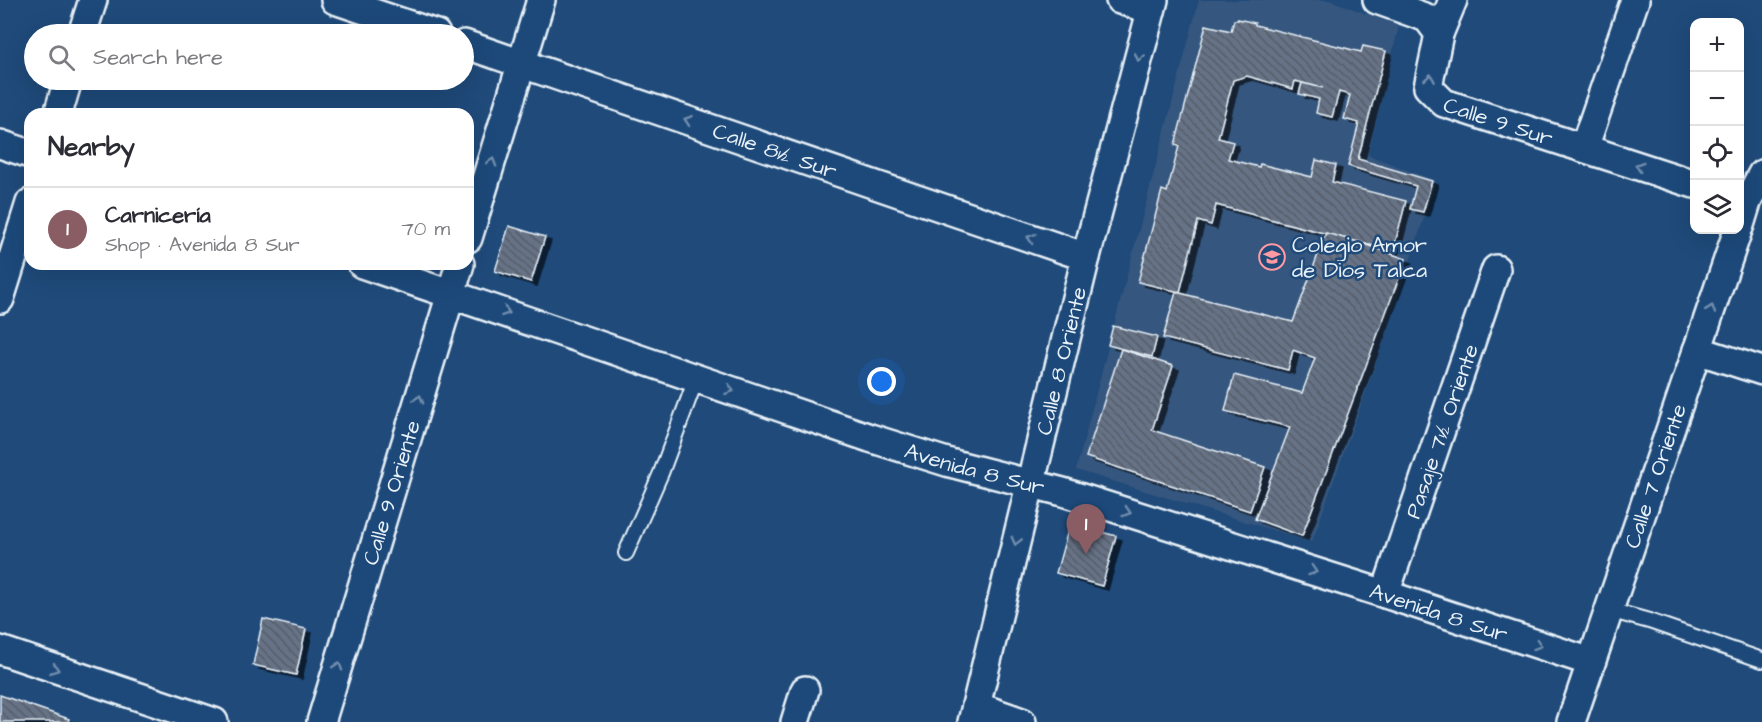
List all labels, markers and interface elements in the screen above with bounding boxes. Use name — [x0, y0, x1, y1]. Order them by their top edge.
map controls — [1690, 18, 1744, 234]
button: + — [1690, 18, 1744, 72]
search box — [24, 24, 474, 90]
icon: search — [45, 41, 78, 74]
text: Search here — [93, 42, 223, 73]
one-way arrow — [1134, 51, 1147, 61]
button: − — [1690, 72, 1744, 126]
one-way arrow — [1424, 73, 1436, 83]
street label: Calle 9 Sur — [1439, 90, 1556, 154]
one-way arrow — [683, 115, 694, 128]
street label: Calle 8½ Sur — [708, 116, 841, 187]
button: locate — [1690, 126, 1744, 180]
text: Nearby — [48, 129, 135, 165]
one-way arrow — [484, 157, 497, 168]
one-way arrow — [1634, 161, 1645, 173]
button: layers — [1690, 180, 1744, 234]
text: Carnicería — [105, 200, 211, 231]
text: 1 — [66, 215, 69, 243]
text: 70 m — [402, 215, 450, 243]
place label: Colegio Amor de Dios Talca — [1292, 230, 1427, 286]
text: Shop · Avenida 8 Sur — [105, 231, 299, 259]
one-way arrow — [1026, 233, 1037, 246]
school or university icon: Colegio Amor de Dios Talca — [1257, 242, 1287, 272]
street label: Calle 8 Oriente — [1029, 284, 1095, 438]
one-way arrow — [1704, 304, 1716, 315]
one-way arrow — [500, 305, 511, 318]
street label: Pasaje 7½ Oriente — [1398, 340, 1487, 523]
your location — [867, 367, 896, 396]
one-way arrow — [724, 383, 735, 396]
one-way arrow — [412, 394, 424, 405]
street label: Calle 7 Oriente — [1617, 400, 1695, 553]
street label: Calle 9 Oriente — [356, 417, 429, 569]
street label: Avenida 8 Sur — [900, 436, 1047, 504]
pin: 1 — [1066, 504, 1106, 554]
one-way arrow — [1121, 505, 1132, 517]
one-way arrow — [1011, 536, 1024, 546]
one-way arrow — [1307, 564, 1318, 576]
street label: Avenida 8 Sur — [1366, 576, 1511, 650]
one-way arrow — [1532, 637, 1543, 650]
one-way arrow — [49, 661, 60, 674]
one-way arrow — [331, 661, 343, 672]

